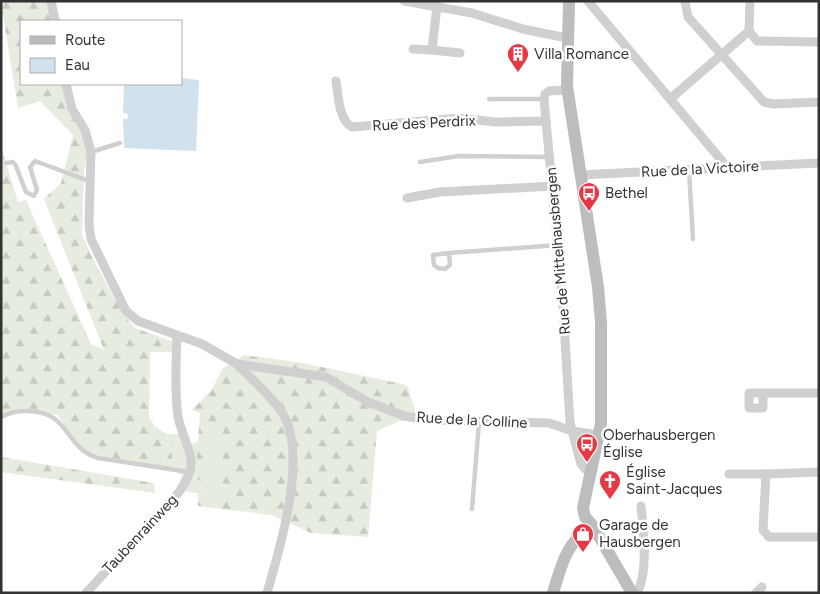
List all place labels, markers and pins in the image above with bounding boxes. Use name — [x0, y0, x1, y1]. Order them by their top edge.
building icon: Villa Romance — [506, 42, 530, 73]
place label: Villa Romance — [534, 45, 629, 63]
bus stop icon: Bethel — [577, 181, 601, 212]
place label: Bethel — [605, 184, 648, 202]
place label: Oberhausbergen Église — [603, 426, 716, 461]
bus stop icon: Oberhausbergen Église — [575, 432, 599, 463]
place label: Église Saint-Jacques — [626, 463, 722, 498]
church icon: Église Saint-Jacques — [598, 469, 622, 500]
place label: Garage de Hausbergen — [599, 516, 681, 551]
shop icon: Garage de Hausbergen — [571, 522, 595, 553]

